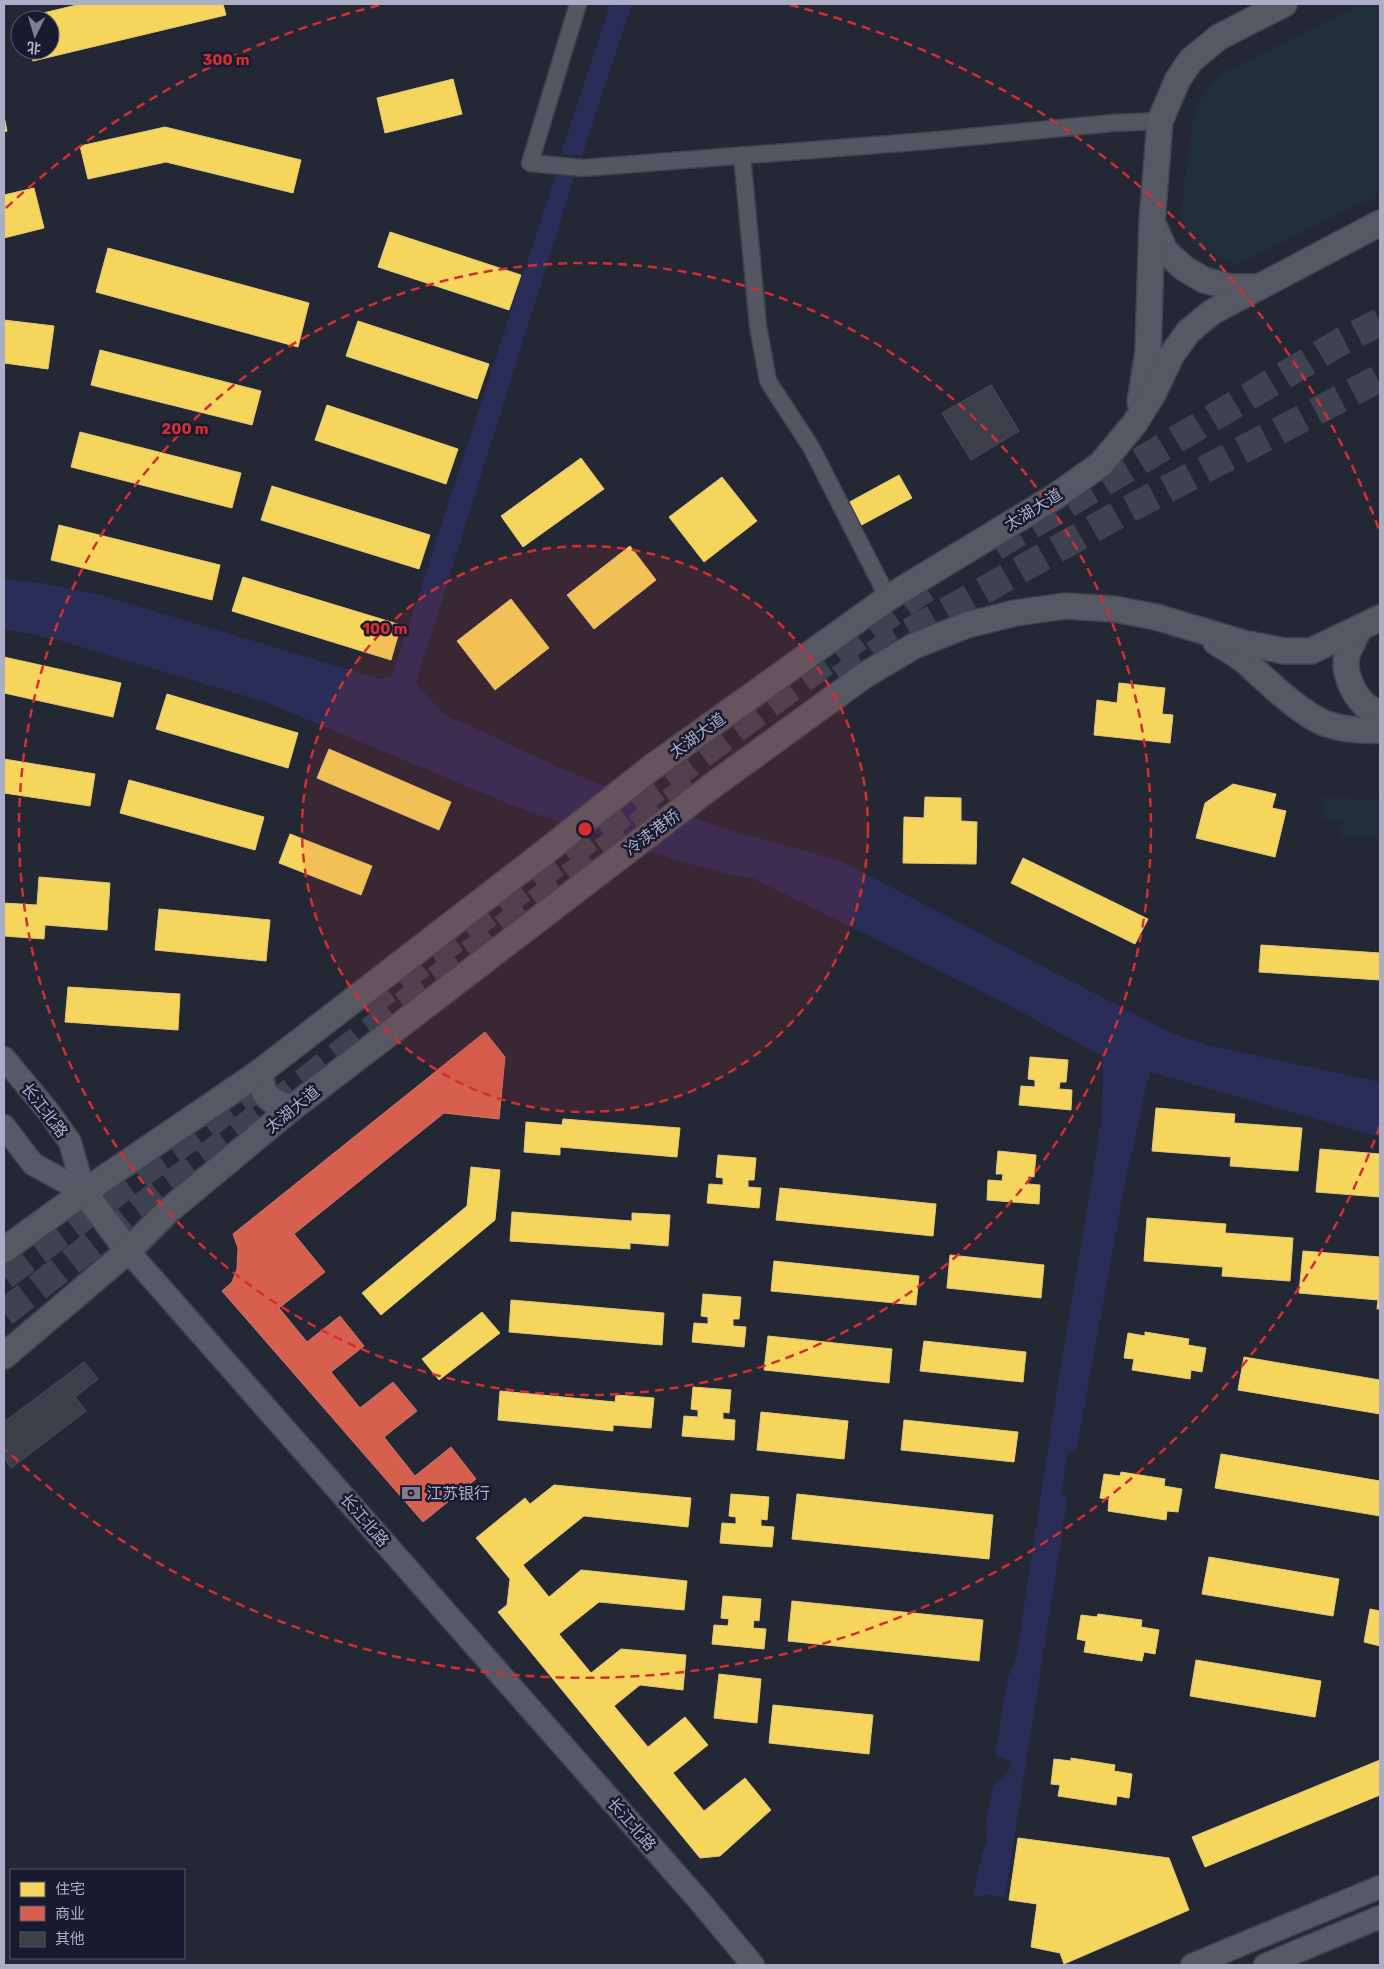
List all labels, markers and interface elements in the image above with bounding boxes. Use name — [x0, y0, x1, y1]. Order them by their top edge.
north arrow — [10, 10, 60, 60]
text: 北 — [26, 38, 42, 57]
text: 300 m — [202, 51, 250, 69]
text: 200 m — [161, 420, 209, 438]
street label: 太湖大道 — [1001, 484, 1065, 534]
text: 100 m — [363, 620, 407, 638]
street label: 太湖大道 — [666, 709, 729, 762]
street label: 冷渎港桥 — [621, 806, 684, 859]
centre of rings — [576, 820, 594, 838]
street label: 长江北路 — [17, 1079, 72, 1141]
street label: 太湖大道 — [261, 1082, 323, 1137]
bank icon: 江苏银行 — [400, 1482, 422, 1504]
place label: 江苏银行 — [426, 1484, 490, 1503]
street label: 长江北路 — [336, 1490, 393, 1551]
street label: 长江北路 — [603, 1794, 660, 1855]
legend — [10, 1869, 185, 1959]
text: 住宅 — [55, 1880, 85, 1898]
text: 商业 — [55, 1905, 85, 1923]
text: 其他 — [55, 1930, 85, 1948]

